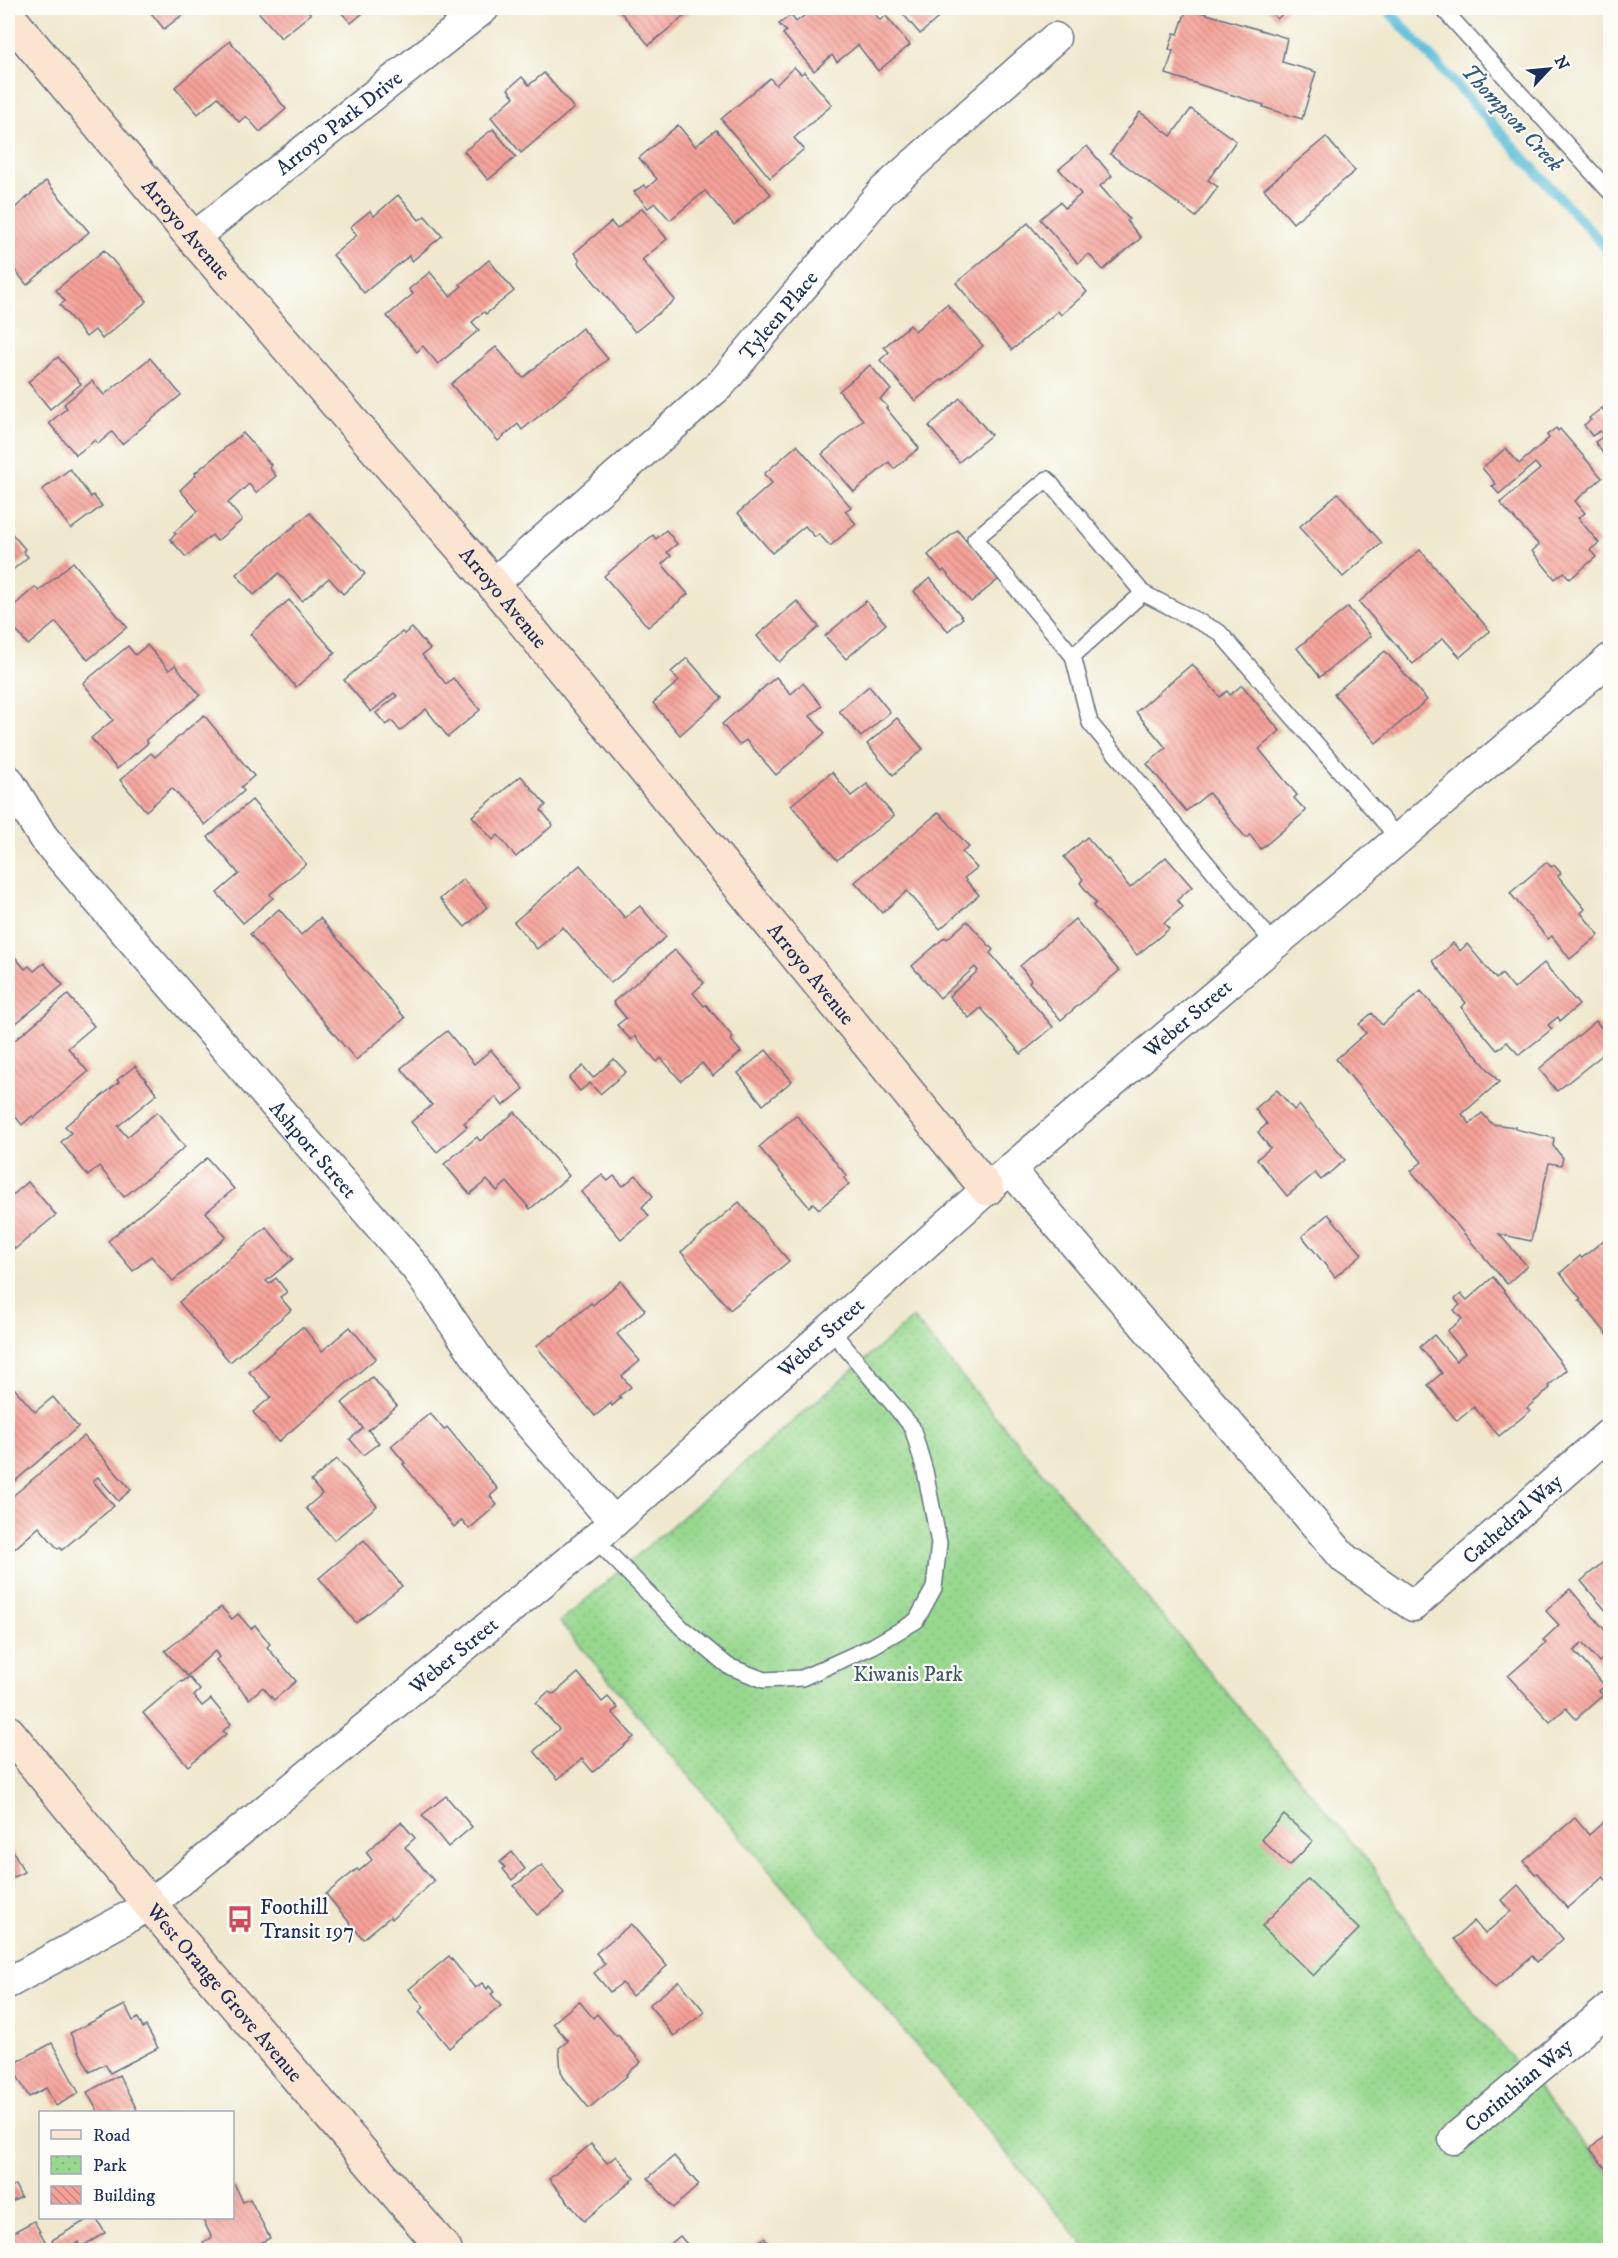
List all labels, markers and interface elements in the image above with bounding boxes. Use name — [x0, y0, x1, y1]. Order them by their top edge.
north arrow — [1519, 39, 1579, 99]
text: N — [1550, 53, 1573, 73]
water label: Thompson Creek — [1455, 59, 1569, 178]
street label: Arroyo Park Drive — [271, 65, 408, 182]
street label: Arroyo Avenue — [135, 174, 236, 286]
street label: Tyleen Place — [735, 266, 825, 366]
street label: Arroyo Avenue — [453, 542, 553, 655]
street label: Arroyo Avenue — [761, 918, 860, 1031]
street label: Weber Street — [1138, 974, 1238, 1065]
street label: Ashport Street — [263, 1096, 362, 1204]
street label: Weber Street — [772, 1292, 871, 1384]
street label: Cathedral Way — [1458, 1468, 1569, 1570]
street label: Weber Street — [404, 1612, 504, 1701]
park label: Kiwanis Park — [853, 1662, 963, 1688]
place label: Foothill Transit 197 — [260, 1895, 354, 1945]
street label: West Orange Grove Avenue — [140, 1898, 308, 2088]
bus stop icon: Foothill Transit 197 — [225, 1904, 255, 1934]
street label: Corinthian Way — [1460, 2033, 1579, 2138]
legend — [39, 2111, 234, 2219]
text: Road — [93, 2125, 130, 2147]
text: Park — [93, 2155, 127, 2177]
text: Building — [93, 2185, 155, 2207]

